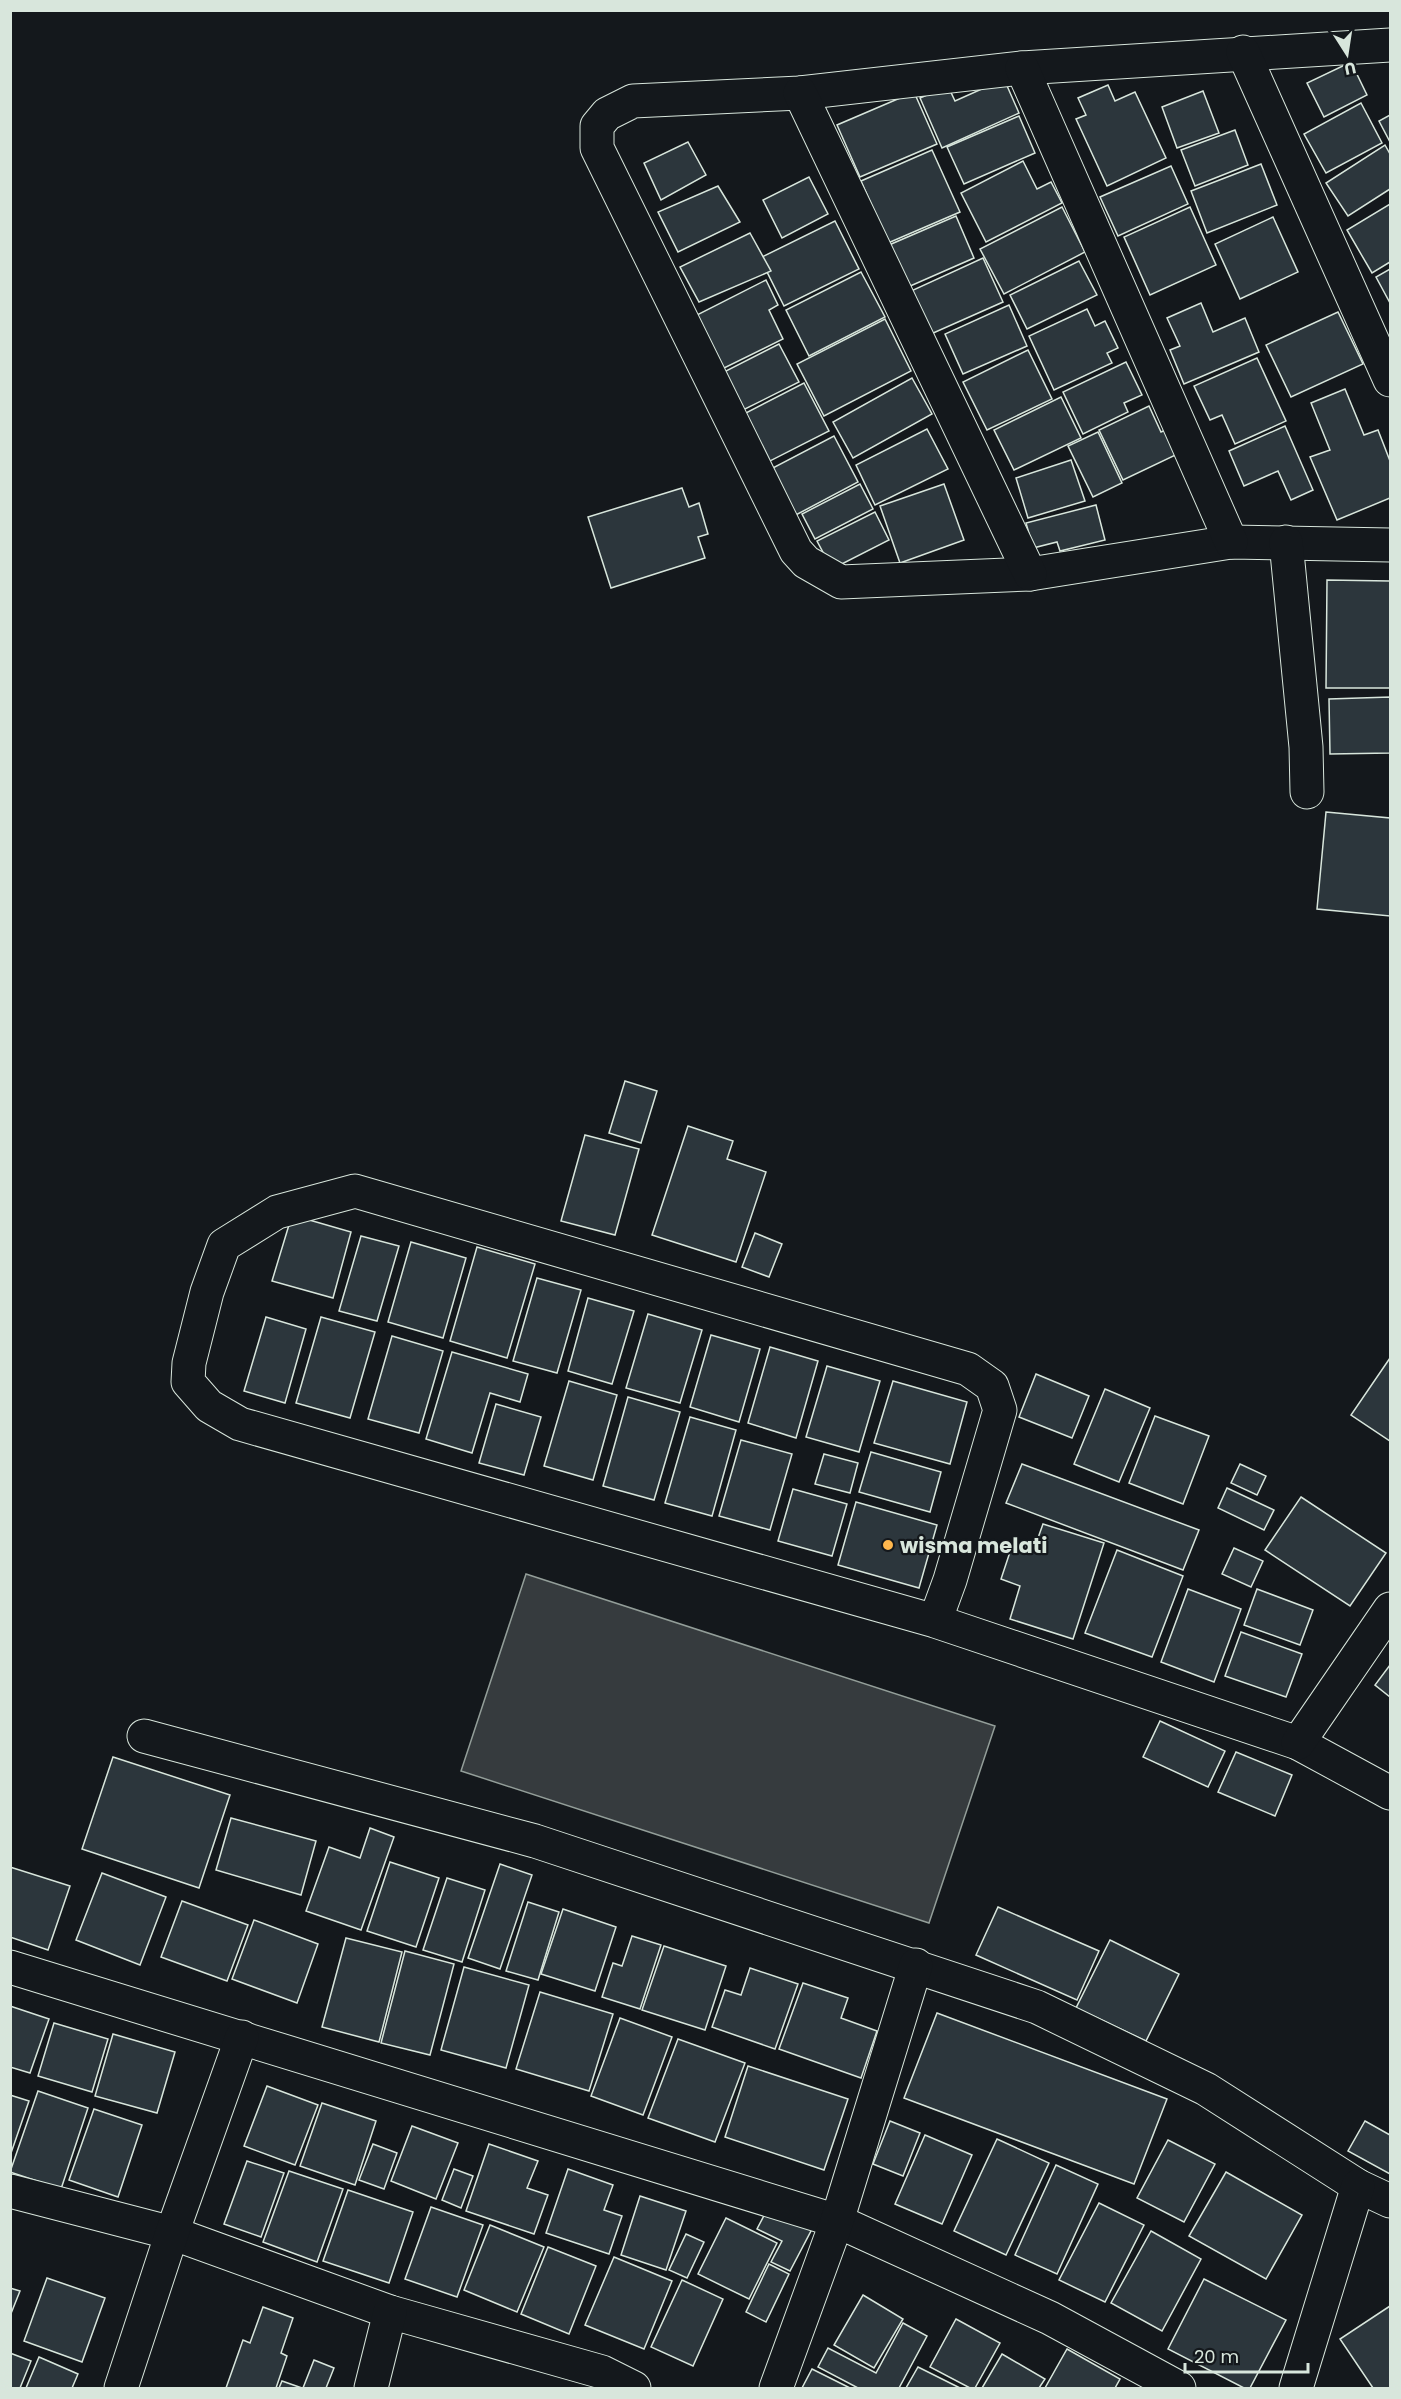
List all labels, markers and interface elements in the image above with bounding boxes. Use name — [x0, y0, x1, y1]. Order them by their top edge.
north arrow — [1317, 24, 1377, 84]
text: U — [1342, 56, 1358, 81]
place label: wisma melati — [900, 1531, 1047, 1560]
marker: wisma melati — [881, 1538, 895, 1552]
scale bar — [1185, 2336, 1308, 2374]
text: 20 m — [1194, 2344, 1239, 2369]

